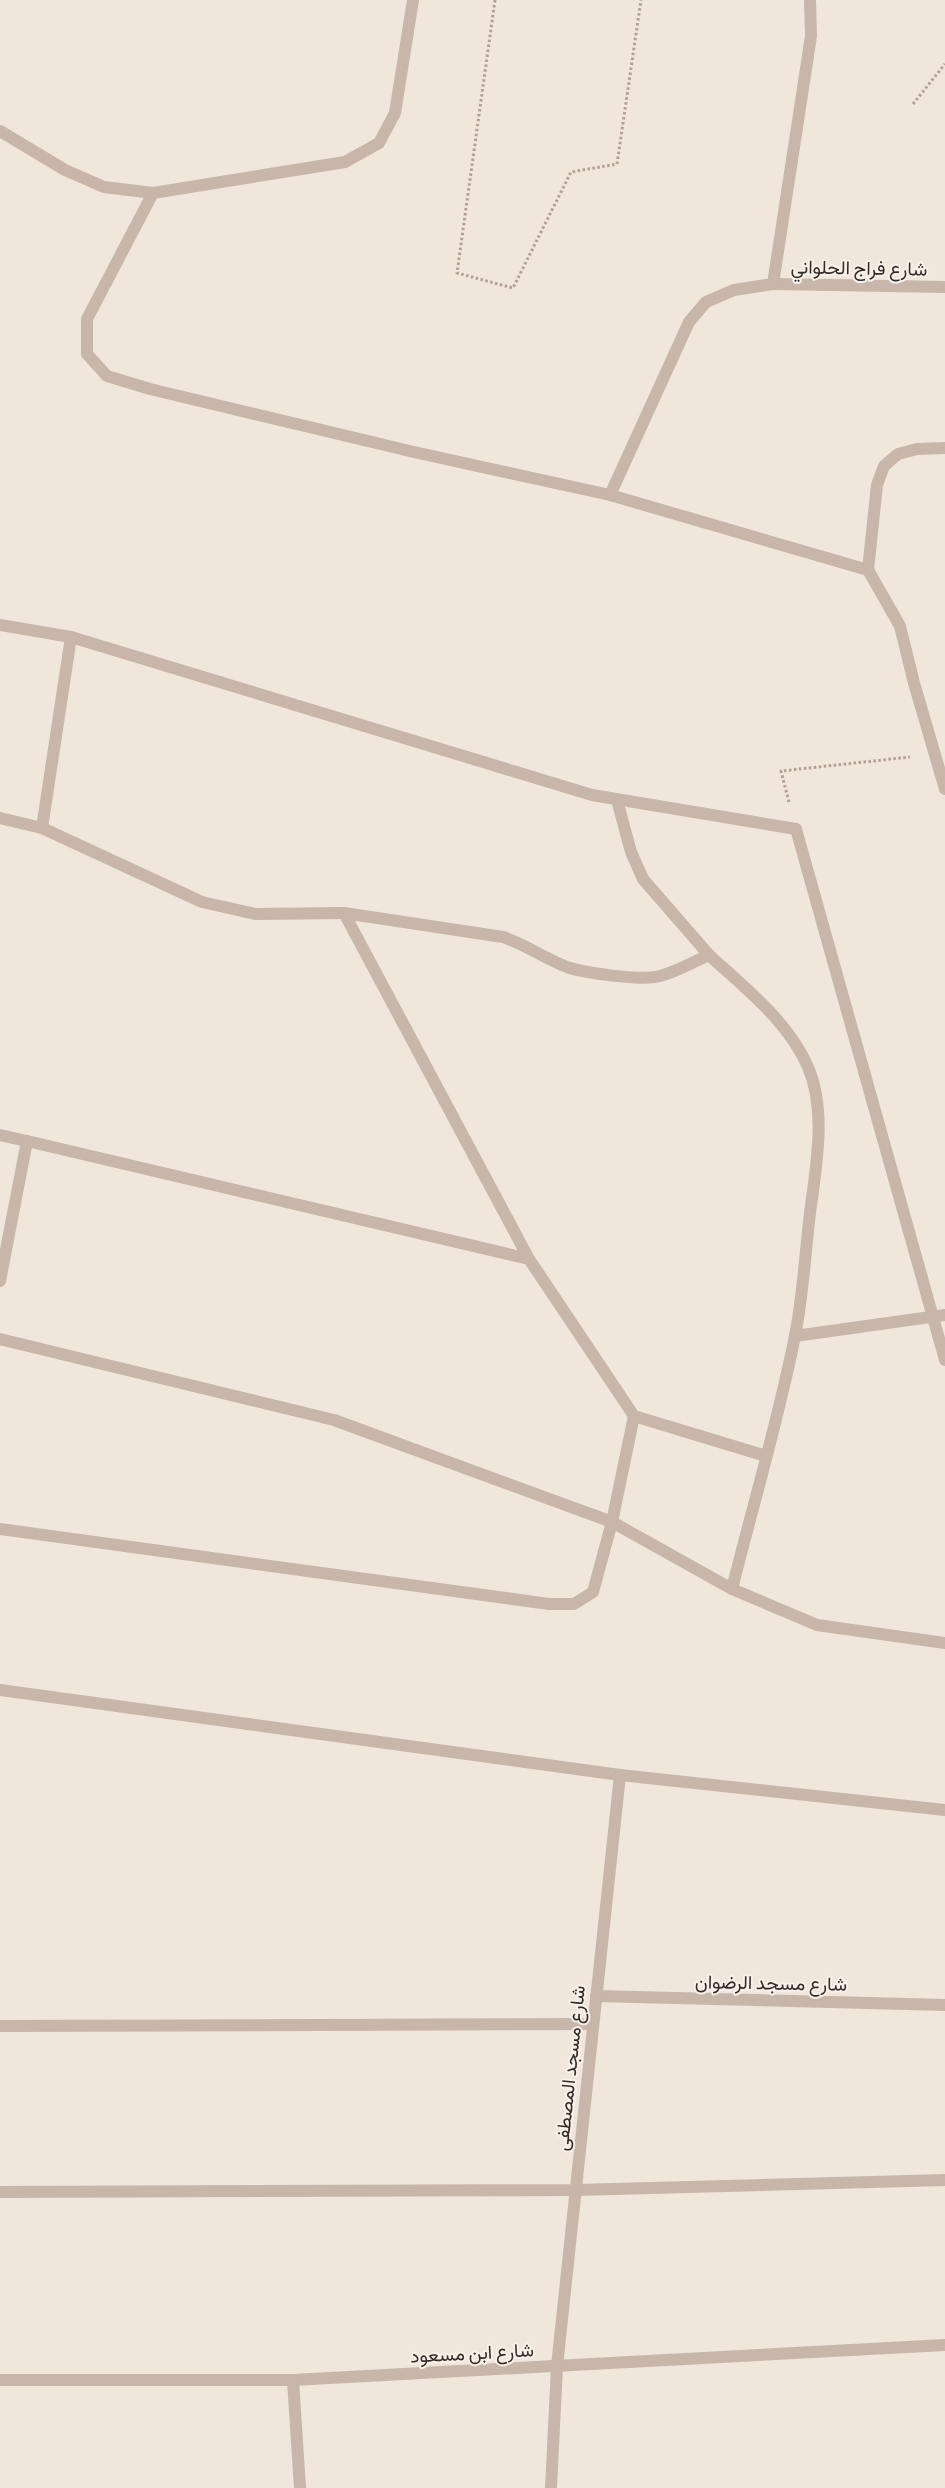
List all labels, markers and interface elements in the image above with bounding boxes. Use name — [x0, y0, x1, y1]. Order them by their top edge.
street label: شارع فراج الحلواني — [790, 254, 928, 285]
street label: شارع مسجد الرضوان — [695, 1969, 847, 1997]
street label: شارع مسجد المصطفى — [549, 1984, 591, 2152]
street label: شارع ابن مسعود — [410, 2337, 535, 2369]

